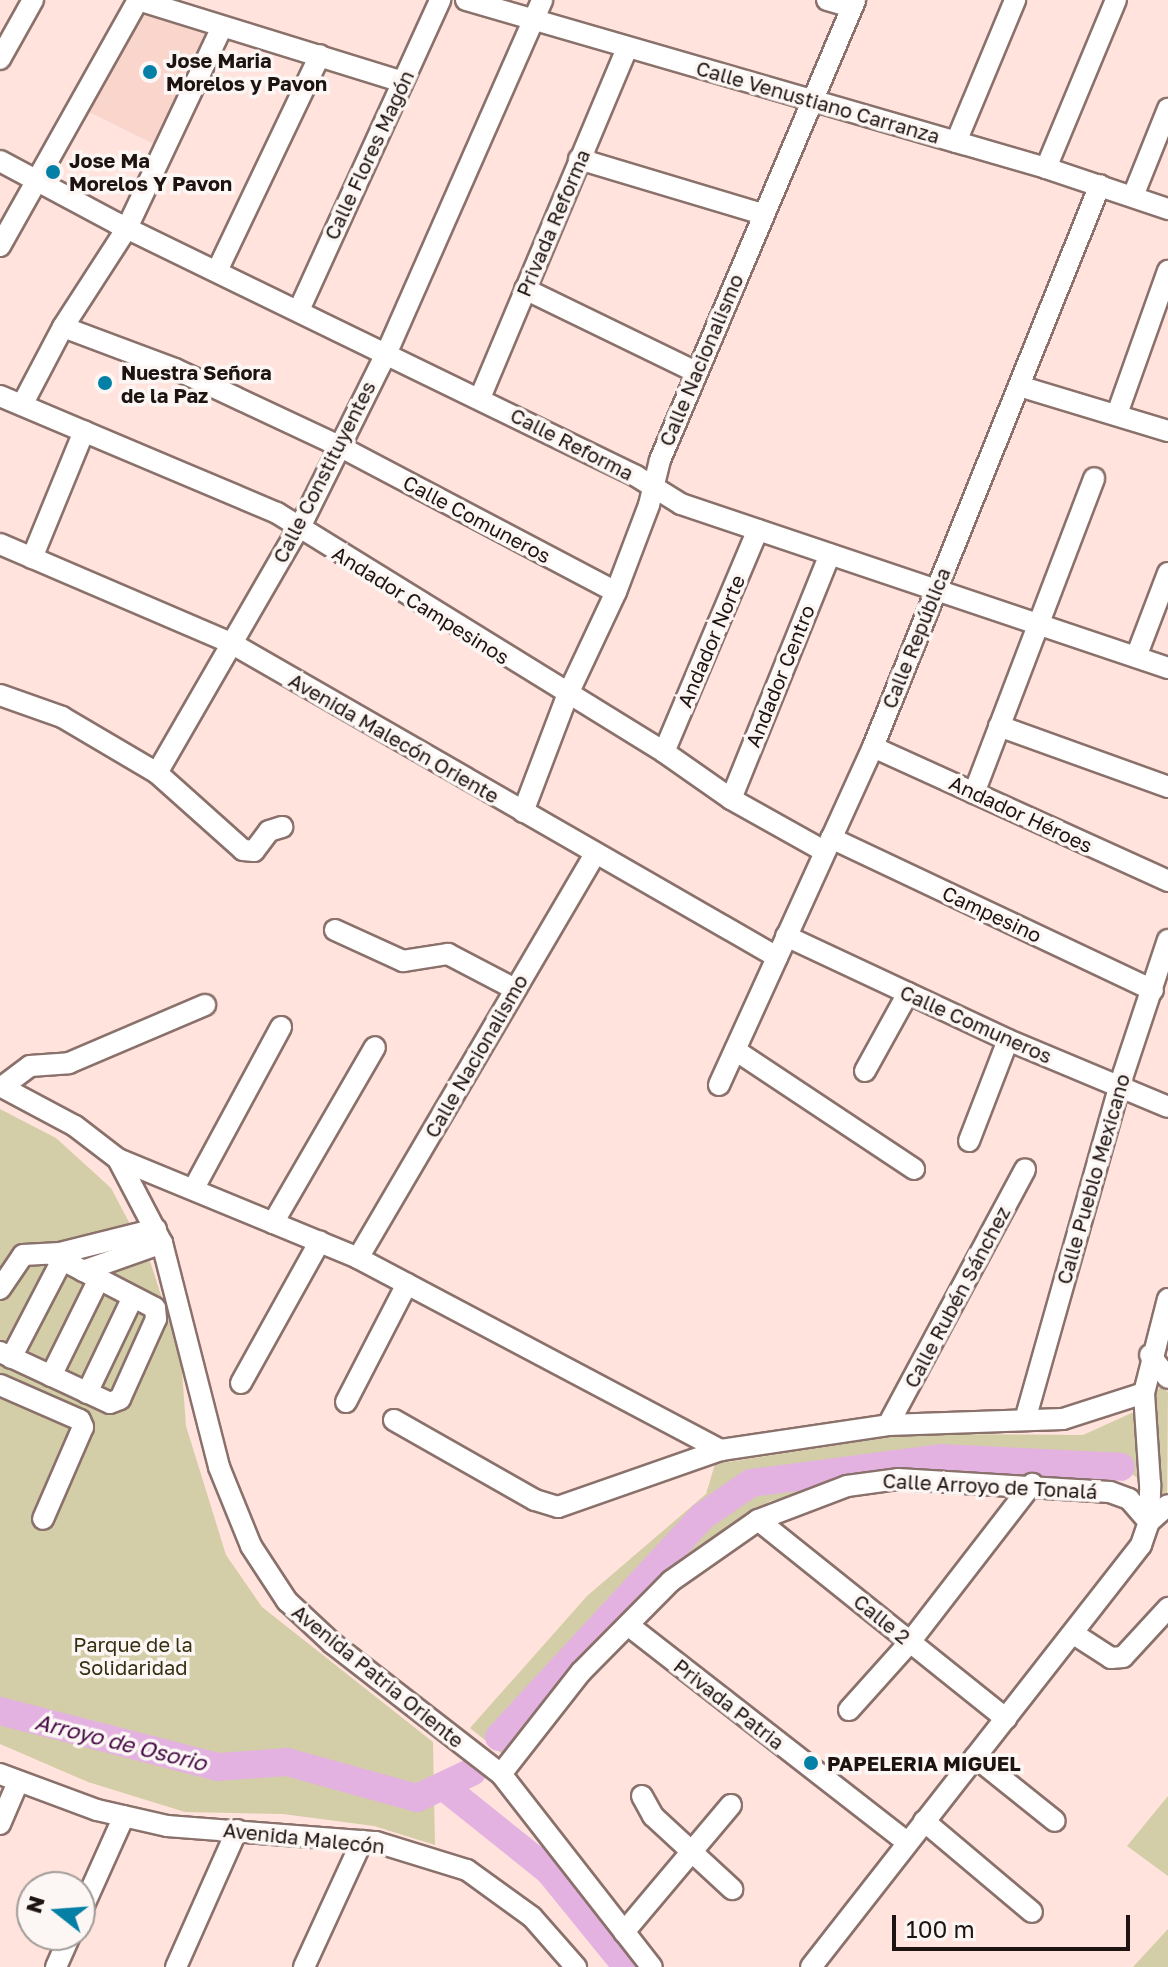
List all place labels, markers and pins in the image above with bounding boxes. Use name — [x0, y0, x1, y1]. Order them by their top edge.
place label: Jose Maria Morelos y Pavon — [166, 48, 327, 95]
marker: Jose Maria Morelos y Pavon — [141, 63, 159, 81]
place label: Jose Ma Morelos Y Pavon — [69, 148, 232, 195]
marker: Jose Ma Morelos Y Pavon — [44, 163, 62, 181]
place label: Nuestra Señora de la Paz — [121, 360, 272, 407]
marker: Nuestra Señora de la Paz — [96, 374, 114, 392]
place label: PAPELERIA MIGUEL — [827, 1751, 1021, 1775]
marker: PAPELERIA MIGUEL — [802, 1754, 820, 1772]

